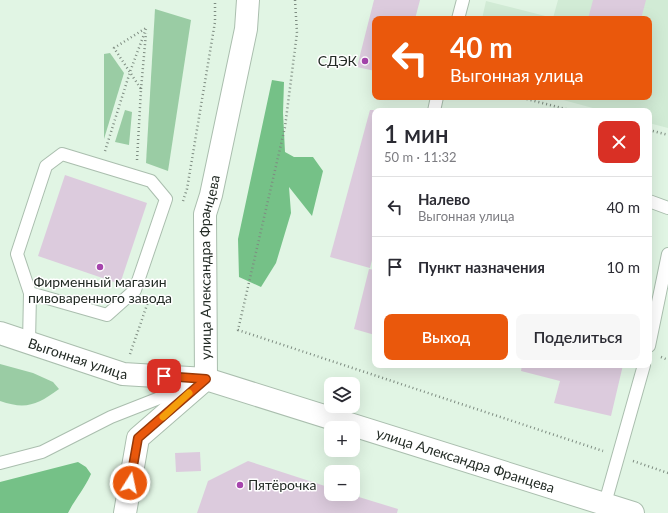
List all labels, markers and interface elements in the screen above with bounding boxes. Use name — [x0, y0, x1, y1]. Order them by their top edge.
text: 40 m — [450, 30, 513, 64]
icon: left — [384, 32, 436, 84]
place label: СДЭК — [318, 52, 358, 69]
marker: СДЭК — [360, 56, 370, 66]
text: Выгонная улица — [450, 64, 584, 86]
text: 1 мин — [384, 119, 448, 148]
button: close — [598, 121, 640, 163]
text: 50 m · 11:32 — [384, 149, 457, 165]
street label: улица Александра Францева — [196, 173, 223, 360]
text: Налево — [418, 190, 470, 208]
icon: left — [384, 196, 406, 218]
text: 40 m — [606, 198, 640, 216]
text: Выгонная улица — [418, 208, 514, 224]
icon: arrive — [384, 256, 406, 278]
text: Пункт назначения — [418, 258, 545, 276]
text: 10 m — [606, 258, 640, 276]
marker: Фирменный магазин пивоваренного завода — [95, 262, 105, 272]
place label: Фирменный магазин пивоваренного завода — [28, 273, 172, 306]
button: Выход — [384, 314, 508, 360]
button: Поделиться — [516, 314, 640, 360]
street label: Выгонная улица — [26, 334, 128, 382]
pin — [147, 359, 181, 393]
icon: arrive — [153, 365, 175, 387]
map controls — [324, 377, 360, 501]
button: layers — [324, 377, 360, 413]
button: + — [324, 421, 360, 457]
street label: улица Александра Францева — [374, 424, 557, 496]
position arrow — [109, 462, 151, 504]
button: − — [324, 465, 360, 501]
place label: Пятёрочка — [248, 476, 316, 493]
marker: Пятёрочка — [235, 480, 245, 490]

